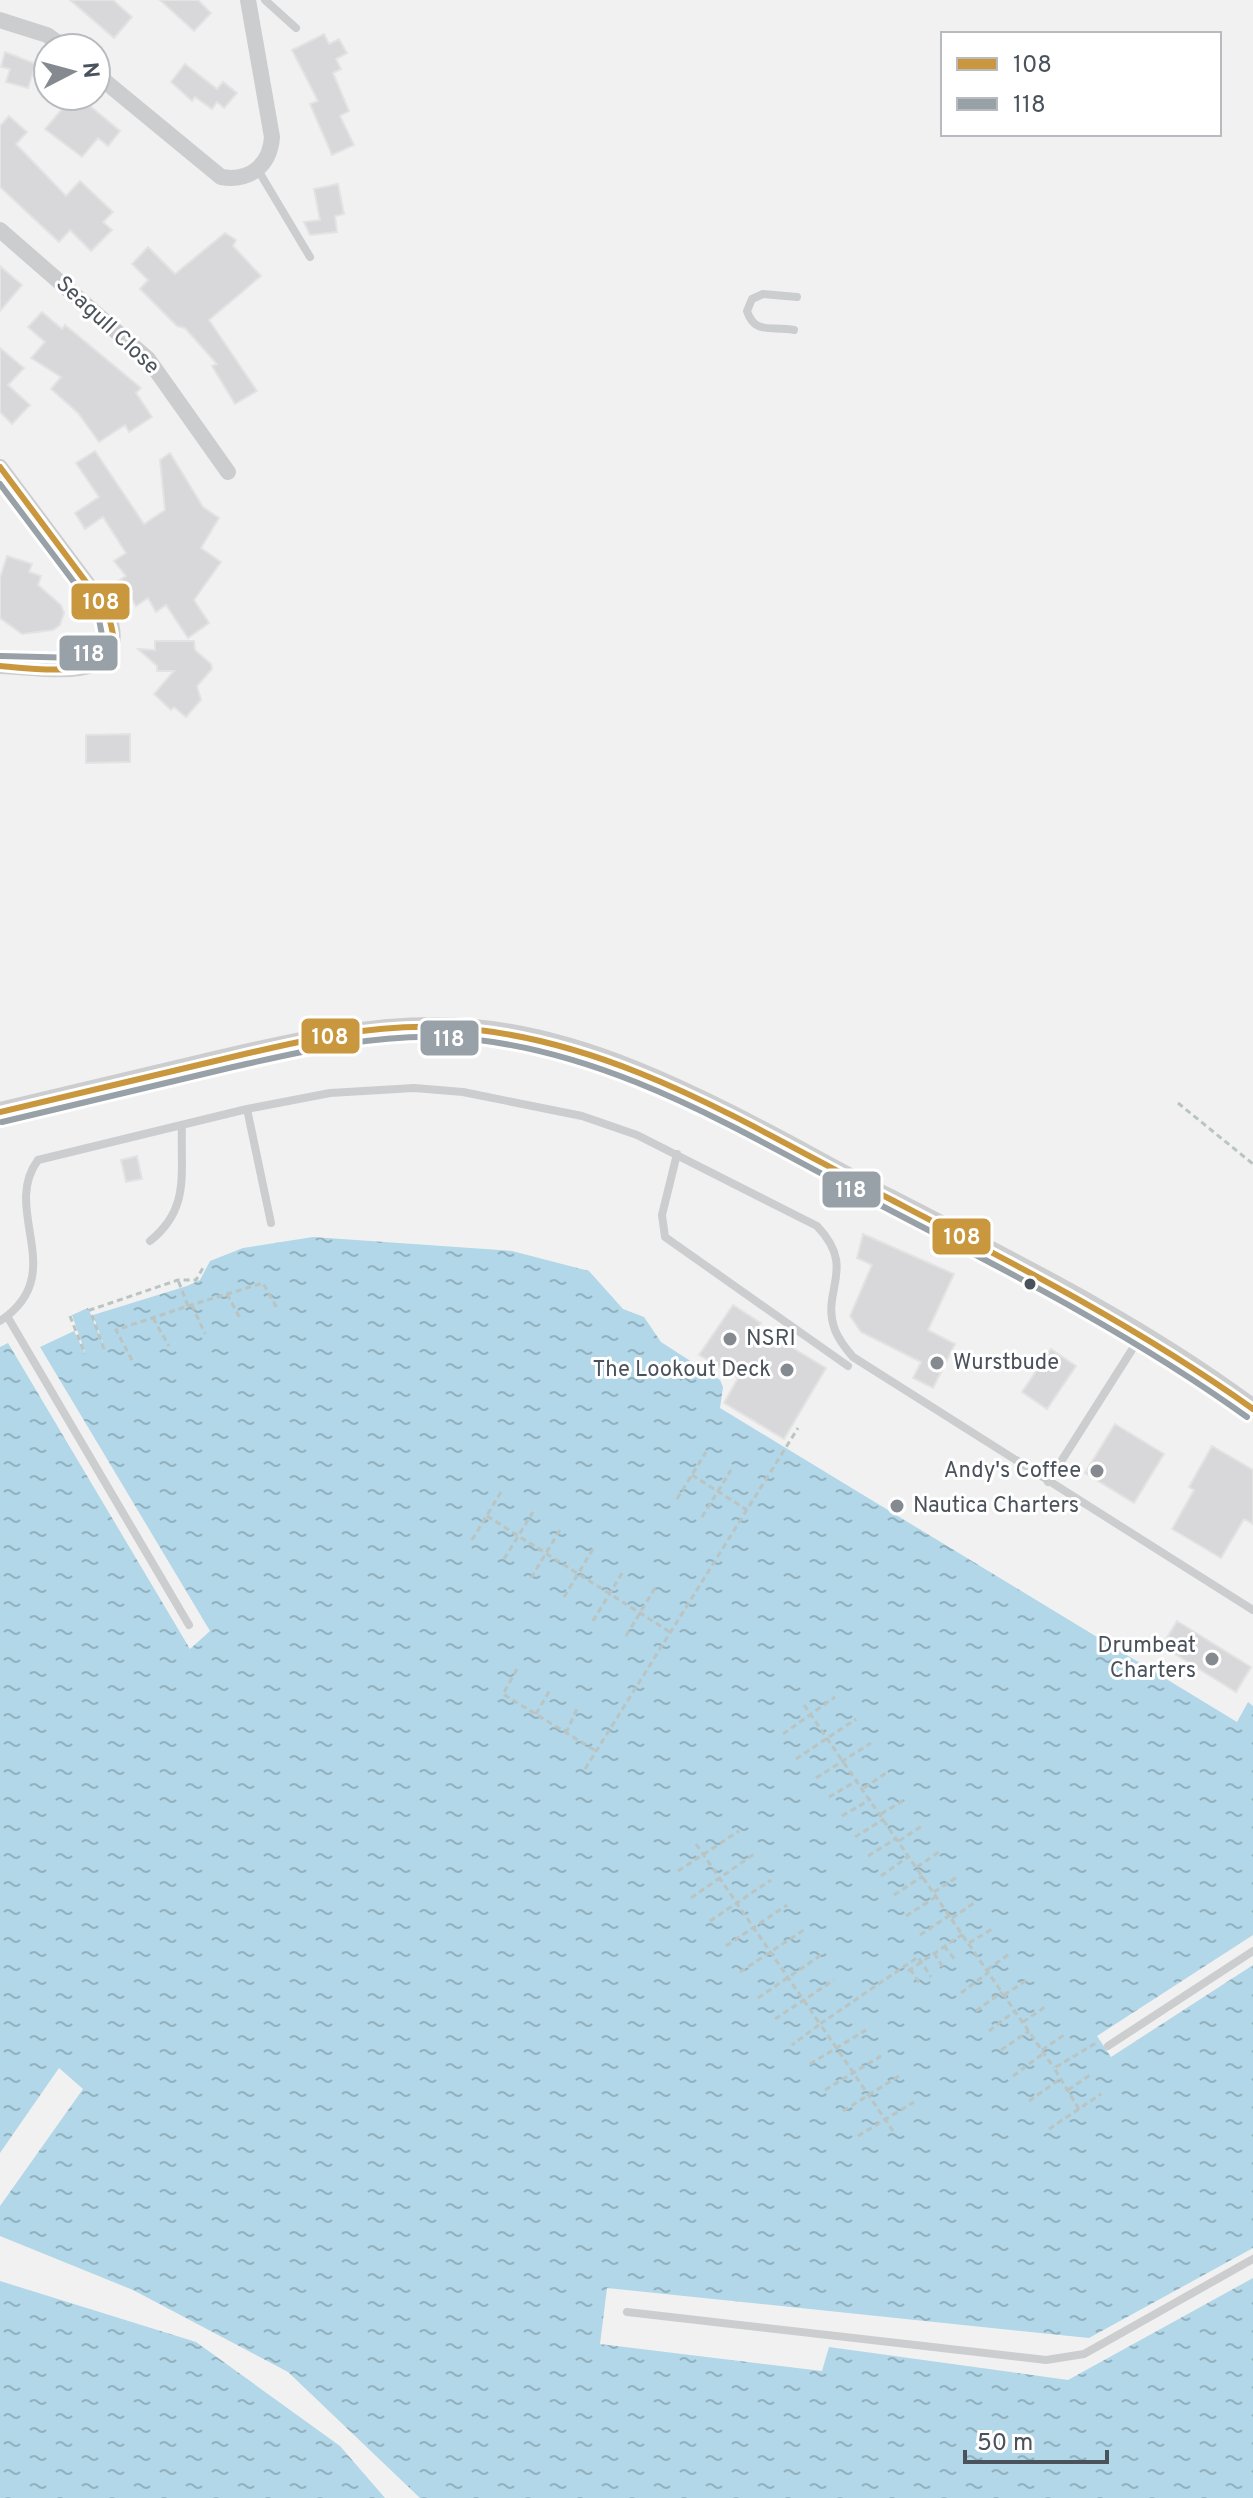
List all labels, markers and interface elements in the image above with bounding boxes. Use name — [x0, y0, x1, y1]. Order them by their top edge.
north arrow — [32, 32, 112, 112]
legend — [941, 32, 1221, 136]
text: 108 — [1013, 51, 1052, 81]
text: N — [75, 61, 104, 79]
text: 118 — [1013, 91, 1046, 121]
street label: Seagull Close — [50, 271, 164, 381]
line badge: 108 — [70, 582, 131, 621]
text: 108 — [82, 590, 120, 617]
line badge: 118 — [58, 634, 119, 672]
text: 118 — [73, 642, 105, 669]
line badge: 108 — [300, 1017, 361, 1055]
line badge: 118 — [419, 1019, 480, 1057]
text: 108 — [311, 1025, 349, 1052]
text: 118 — [433, 1027, 465, 1054]
line badge: 118 — [821, 1170, 882, 1209]
text: 118 — [835, 1178, 867, 1205]
line badge: 108 — [931, 1217, 992, 1256]
text: 108 — [943, 1225, 981, 1252]
unlabelled marker — [1022, 1276, 1038, 1292]
place label: NSRI — [746, 1326, 796, 1353]
marker: NSRI — [721, 1330, 739, 1348]
place label: Wurstbude — [953, 1350, 1059, 1377]
marker: Wurstbude — [928, 1354, 946, 1372]
place label: The Lookout Deck — [592, 1357, 771, 1384]
marker: The Lookout Deck — [778, 1361, 796, 1379]
place label: Andy's Coffee — [944, 1458, 1081, 1485]
marker: Andy's Coffee — [1088, 1462, 1106, 1480]
place label: Nautica Charters — [913, 1493, 1079, 1520]
marker: Nautica Charters — [888, 1497, 906, 1515]
place label: Drumbeat Charters — [1097, 1633, 1196, 1685]
marker: Drumbeat Charters — [1203, 1650, 1221, 1668]
scale bar — [965, 2414, 1107, 2464]
text: 50 m — [977, 2429, 1033, 2459]

